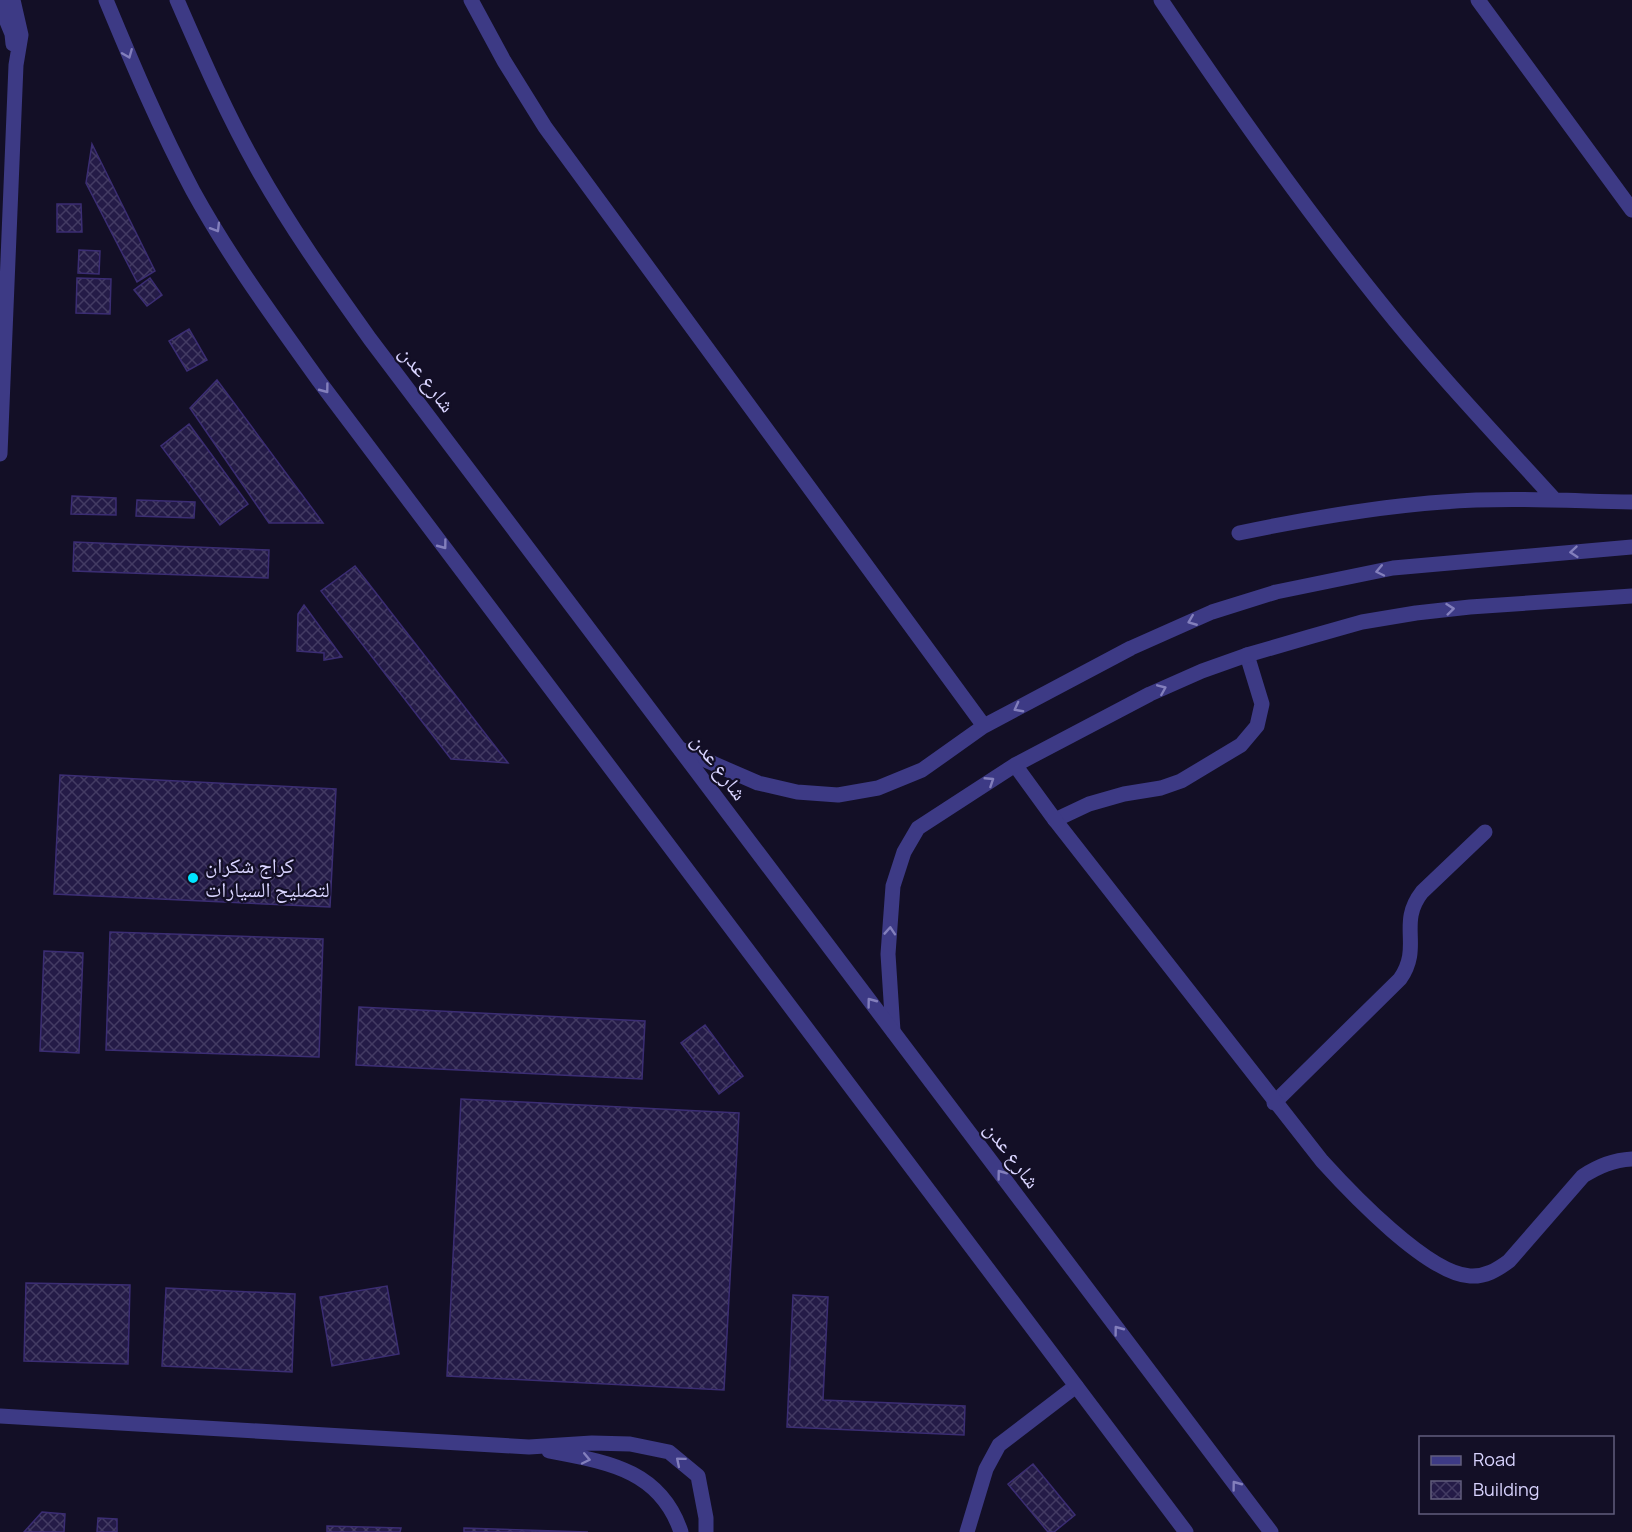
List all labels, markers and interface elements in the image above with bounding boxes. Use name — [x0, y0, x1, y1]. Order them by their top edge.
one-way arrow — [121, 48, 133, 59]
one-way arrow — [208, 222, 220, 232]
street label: شارع عدن — [393, 339, 462, 418]
one-way arrow — [318, 383, 329, 394]
one-way arrow — [435, 538, 446, 549]
one-way arrow — [1569, 545, 1578, 558]
one-way arrow — [1375, 564, 1385, 577]
one-way arrow — [1445, 604, 1454, 616]
one-way arrow — [1187, 614, 1198, 626]
one-way arrow — [1155, 684, 1166, 696]
one-way arrow — [1013, 701, 1024, 712]
street label: شارع عدن — [685, 727, 754, 806]
one-way arrow — [984, 777, 994, 789]
place label: كراج شكران لتصليح السيارات — [205, 851, 330, 903]
marker: كراج شكران لتصليح السيارات — [186, 871, 200, 885]
one-way arrow — [883, 927, 896, 936]
one-way arrow — [867, 997, 878, 1008]
street label: شارع عدن — [978, 1115, 1047, 1194]
one-way arrow — [997, 1170, 1008, 1181]
one-way arrow — [1114, 1325, 1125, 1336]
legend — [1419, 1436, 1614, 1514]
text: Road — [1473, 1447, 1516, 1471]
one-way arrow — [581, 1451, 591, 1464]
one-way arrow — [676, 1458, 687, 1469]
text: Building — [1473, 1477, 1539, 1501]
one-way arrow — [1232, 1481, 1243, 1492]

